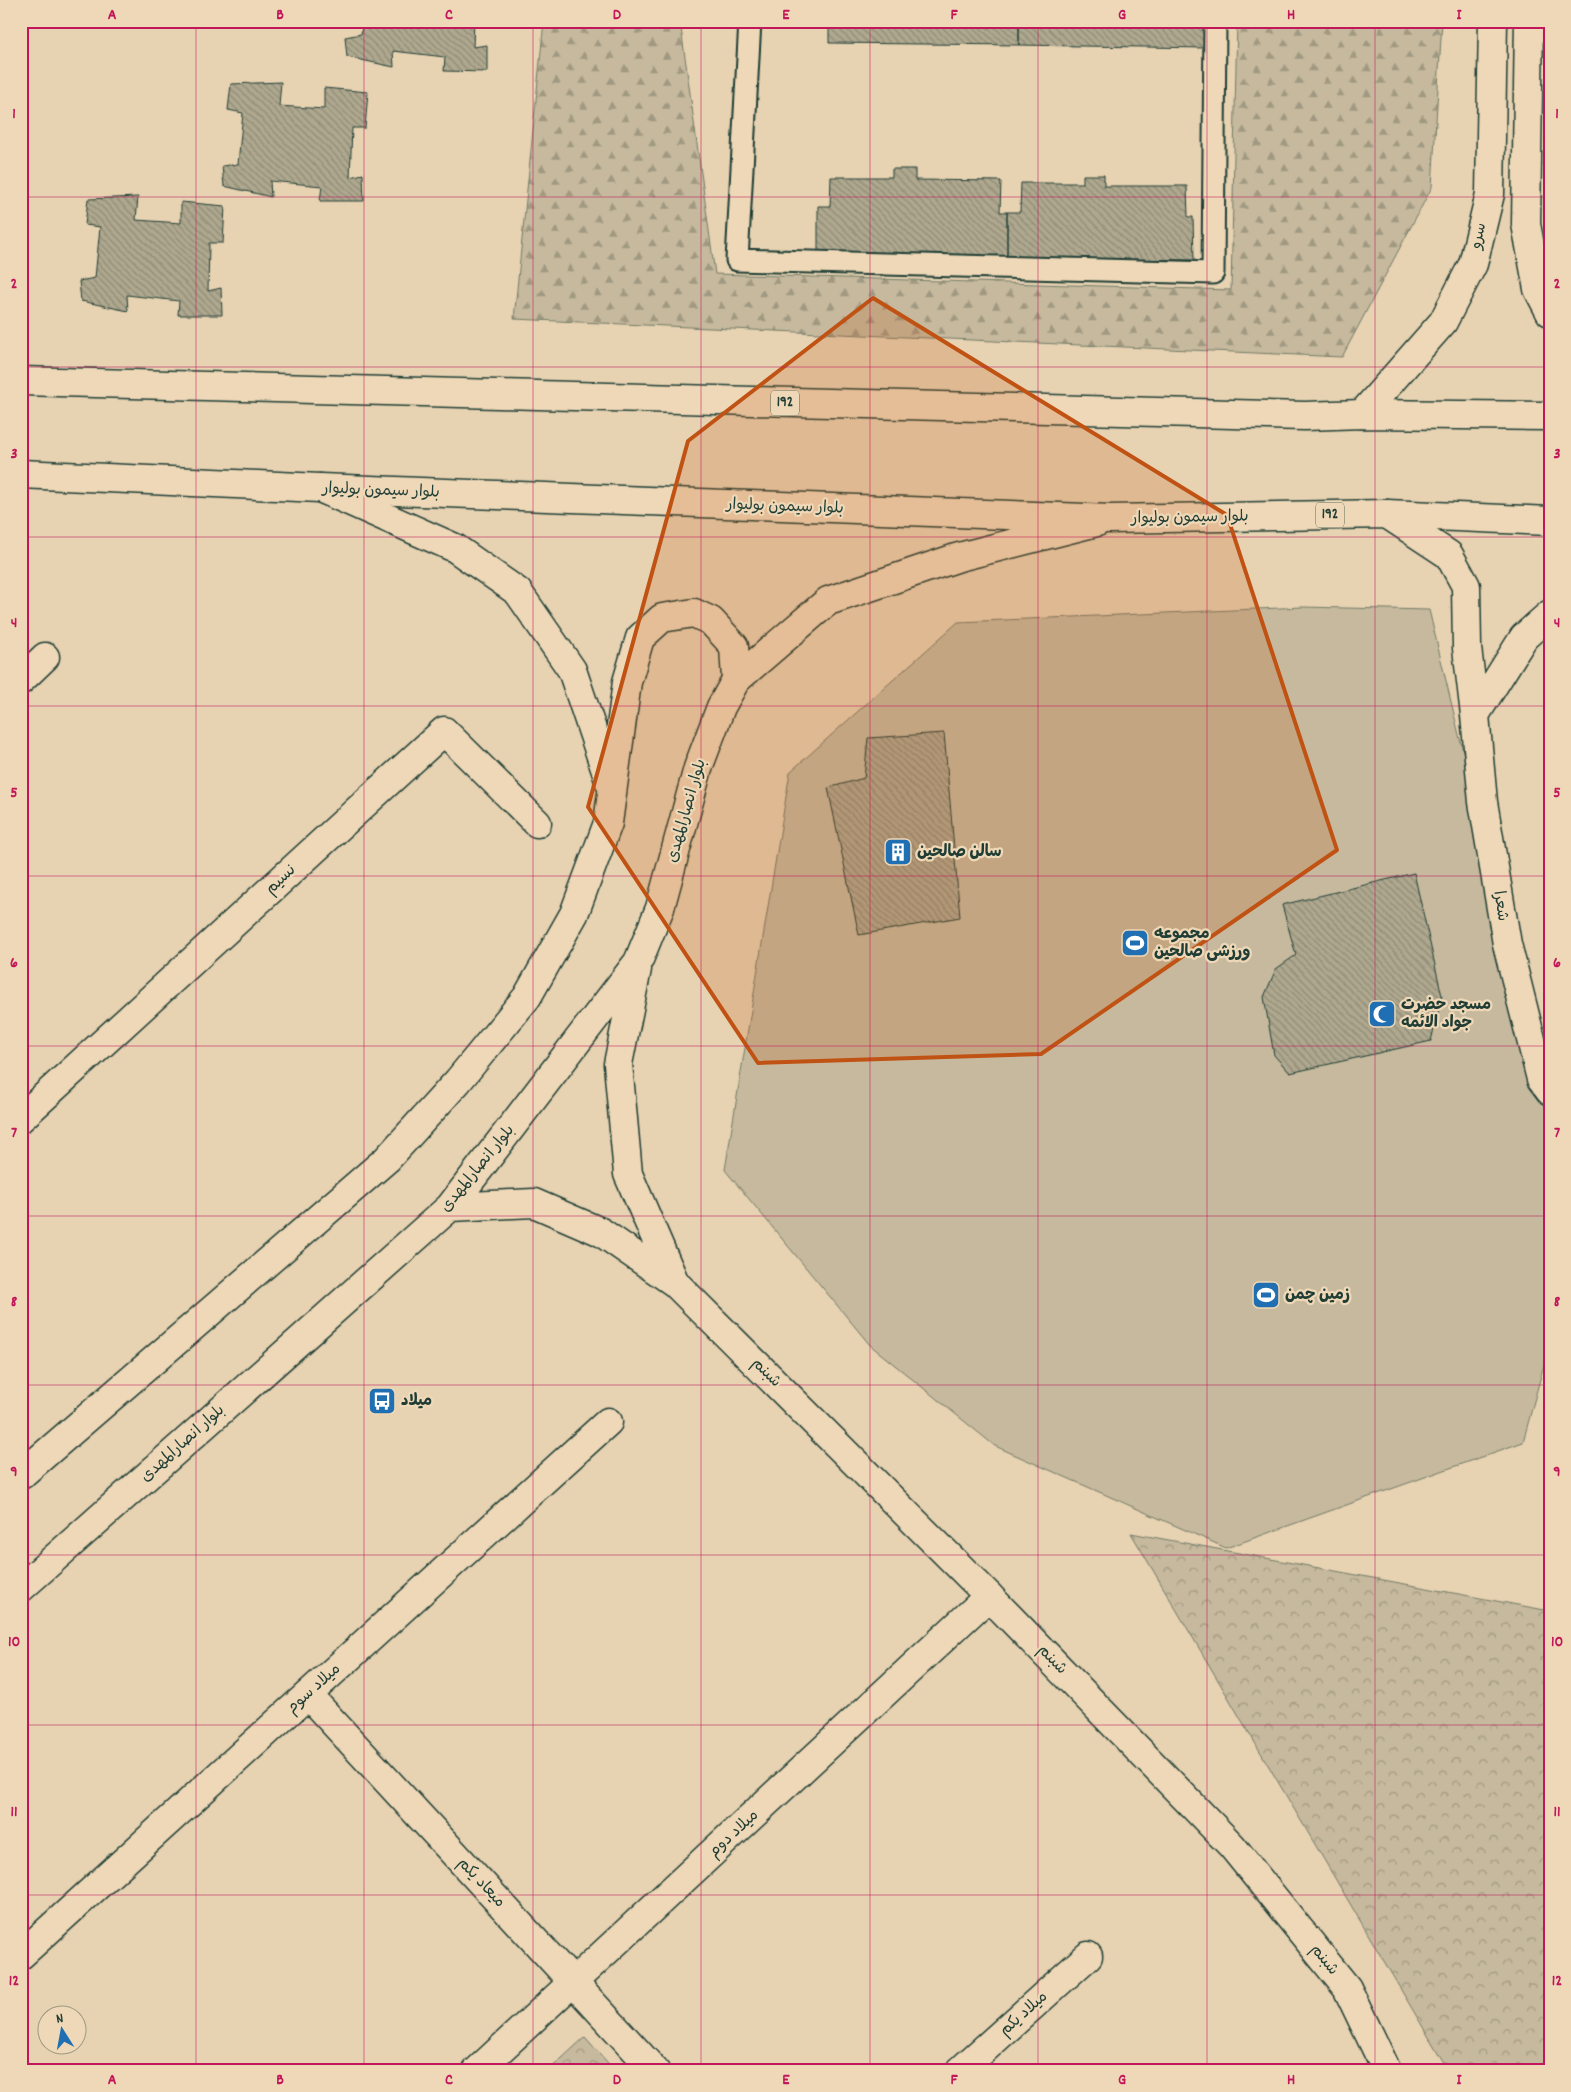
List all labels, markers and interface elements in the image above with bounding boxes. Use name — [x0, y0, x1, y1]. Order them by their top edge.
text: A — [108, 4, 117, 27]
text: B — [276, 4, 284, 27]
text: C — [445, 4, 453, 27]
text: D — [613, 4, 622, 27]
text: E — [782, 4, 790, 27]
text: F — [950, 4, 958, 27]
text: G — [1118, 4, 1126, 27]
text: H — [1287, 4, 1295, 27]
text: I — [1457, 4, 1463, 27]
text: 1 — [12, 103, 16, 126]
text: 1 — [1555, 103, 1559, 126]
street label: سرو — [1464, 220, 1493, 253]
text: 2 — [11, 273, 18, 296]
text: 2 — [1554, 273, 1561, 296]
road number: 192 — [771, 390, 799, 416]
text: 3 — [10, 443, 18, 466]
text: 3 — [1553, 443, 1561, 466]
street label: بلوار سیمون بولیوار — [320, 477, 440, 505]
street label: بلوار سیمون بولیوار — [724, 493, 844, 521]
road number: 192 — [1316, 502, 1344, 528]
street label: بلوار سیمون بولیوار — [1129, 505, 1249, 531]
text: 4 — [11, 612, 17, 635]
text: 4 — [1554, 612, 1560, 635]
street label: بلوار انصارالمهدی — [661, 756, 713, 866]
text: 5 — [10, 782, 18, 805]
text: 5 — [1553, 782, 1561, 805]
building icon: سالن صالحین — [883, 837, 913, 867]
place label: سالن صالحین — [917, 841, 1002, 864]
street label: نسیم — [260, 860, 302, 900]
street label: شعرا — [1486, 889, 1514, 923]
place label: مجموعه ورزشی صالحین — [1154, 923, 1250, 964]
sports icon: مجموعه ورزشی صالحین — [1120, 928, 1150, 958]
text: 6 — [10, 952, 18, 975]
text: 6 — [1553, 952, 1561, 975]
place label: مسجد حضرت جواد الائمه — [1401, 994, 1491, 1035]
mosque icon: مسجد حضرت جواد الائمه — [1367, 999, 1397, 1029]
street label: بلوار انصارالمهدی — [435, 1120, 521, 1218]
text: 7 — [11, 1122, 17, 1145]
text: 7 — [1554, 1122, 1560, 1145]
sports icon: زمین چمن — [1251, 1280, 1281, 1310]
place label: زمین چمن — [1285, 1284, 1350, 1307]
text: 8 — [11, 1291, 18, 1314]
text: 8 — [1554, 1291, 1561, 1314]
street label: شبنم — [746, 1353, 786, 1393]
bus stop icon: میلاد — [367, 1386, 397, 1416]
place label: میلاد — [401, 1390, 432, 1413]
street label: بلوار انصارالمهدی — [136, 1400, 230, 1488]
text: 9 — [10, 1461, 18, 1484]
text: 9 — [1553, 1461, 1561, 1484]
text: 10 — [8, 1631, 20, 1654]
text: 10 — [1551, 1631, 1563, 1654]
street label: شبنم — [1032, 1640, 1072, 1680]
street label: میلاد سوم — [282, 1658, 346, 1720]
text: 11 — [10, 1801, 18, 1824]
text: 11 — [1553, 1801, 1561, 1824]
street label: میلاد دوم — [704, 1805, 764, 1863]
street label: میعاد یکم — [452, 1853, 510, 1913]
street label: شبنم — [1304, 1939, 1344, 1981]
text: 12 — [9, 1970, 19, 1993]
text: 12 — [1552, 1970, 1562, 1993]
street label: میلاد یکم — [995, 1986, 1053, 2042]
north arrow — [38, 2004, 88, 2054]
text: N — [55, 2009, 65, 2030]
text: A — [108, 2069, 117, 2092]
text: B — [276, 2069, 284, 2092]
text: C — [445, 2069, 453, 2092]
text: D — [613, 2069, 622, 2092]
text: E — [782, 2069, 790, 2092]
text: F — [950, 2069, 958, 2092]
text: G — [1118, 2069, 1126, 2092]
text: H — [1287, 2069, 1295, 2092]
text: I — [1457, 2069, 1463, 2092]

